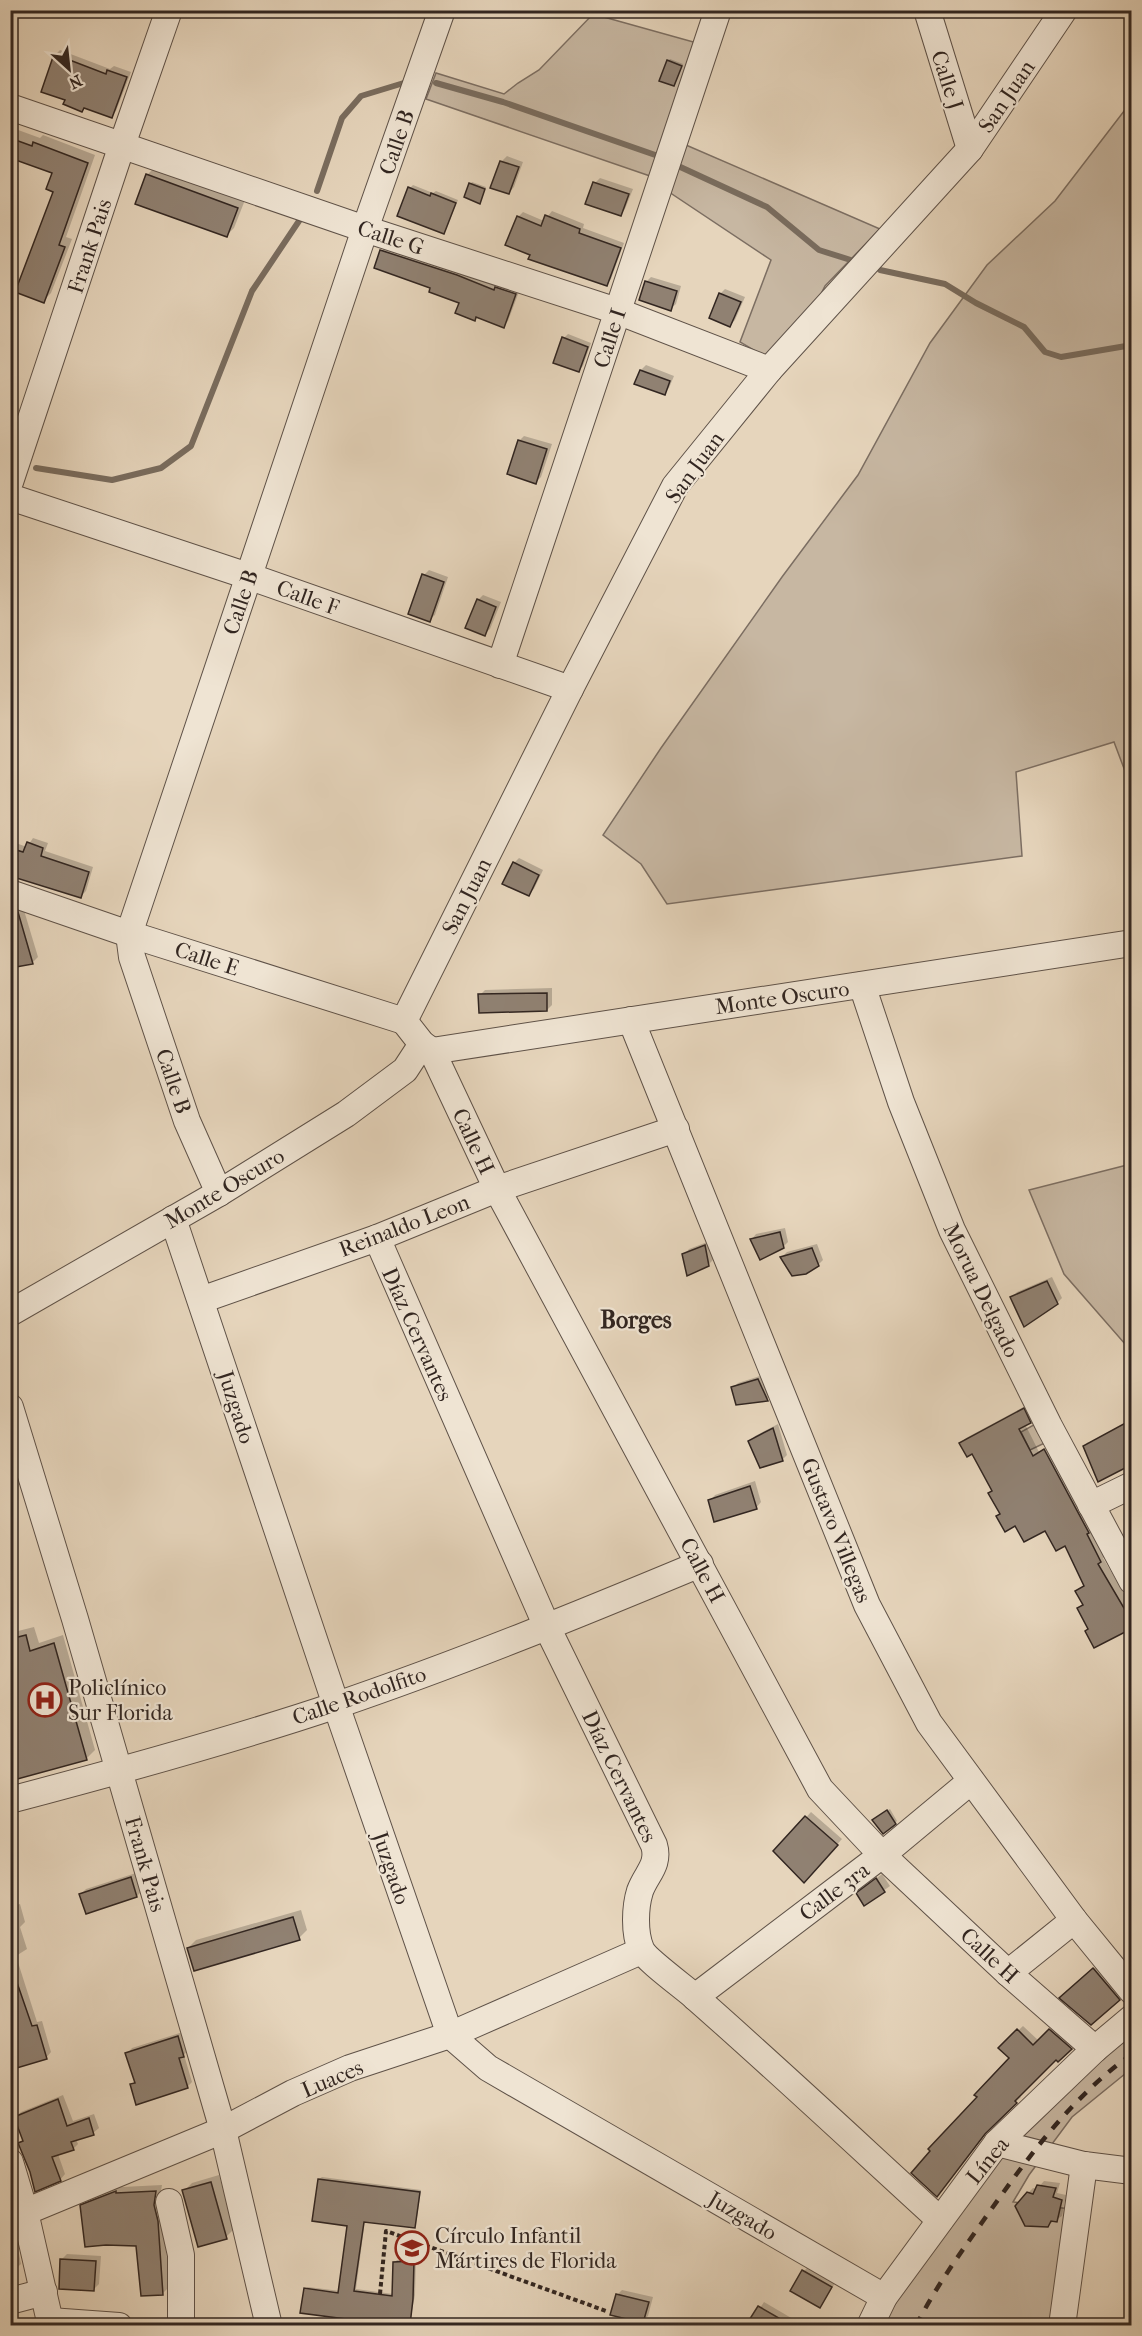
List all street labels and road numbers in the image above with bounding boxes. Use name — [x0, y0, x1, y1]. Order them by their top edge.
street label: Calle J — [925, 47, 969, 113]
street label: San Juan — [973, 55, 1041, 138]
street label: Calle B — [374, 106, 420, 178]
street label: Frank Pais — [62, 196, 117, 297]
street label: Calle G — [354, 215, 427, 261]
street label: Calle I — [588, 305, 632, 371]
street label: San Juan — [660, 426, 730, 509]
street label: Calle B — [218, 566, 264, 638]
street label: Calle F — [273, 575, 343, 621]
street label: San Juan — [437, 854, 497, 939]
street label: Calle E — [171, 936, 242, 982]
street label: Monte Oscuro — [713, 976, 851, 1020]
street label: Calle B — [150, 1045, 196, 1117]
street label: Calle H — [447, 1104, 500, 1179]
street label: Monte Oscuro — [160, 1143, 289, 1235]
street label: Reinaldo Leon — [335, 1189, 474, 1263]
street label: Morua Delgado — [937, 1219, 1025, 1362]
street label: Díaz Cervantes — [376, 1264, 458, 1405]
street label: Juzgado — [211, 1366, 260, 1447]
street label: Gustavo Villegas — [795, 1454, 877, 1607]
street label: Calle H — [674, 1533, 730, 1607]
street label: Calle Rodolfito — [289, 1661, 430, 1731]
street label: Díaz Cervantes — [576, 1706, 662, 1847]
street label: Frank Pais — [119, 1814, 171, 1915]
street label: Juzgado — [366, 1827, 416, 1908]
street label: Calle 3ra — [794, 1857, 875, 1927]
street label: Calle H — [955, 1922, 1024, 1989]
street label: Luaces — [298, 2054, 367, 2104]
street label: Línea — [961, 2131, 1015, 2190]
street label: Juzgado — [702, 2185, 782, 2246]

